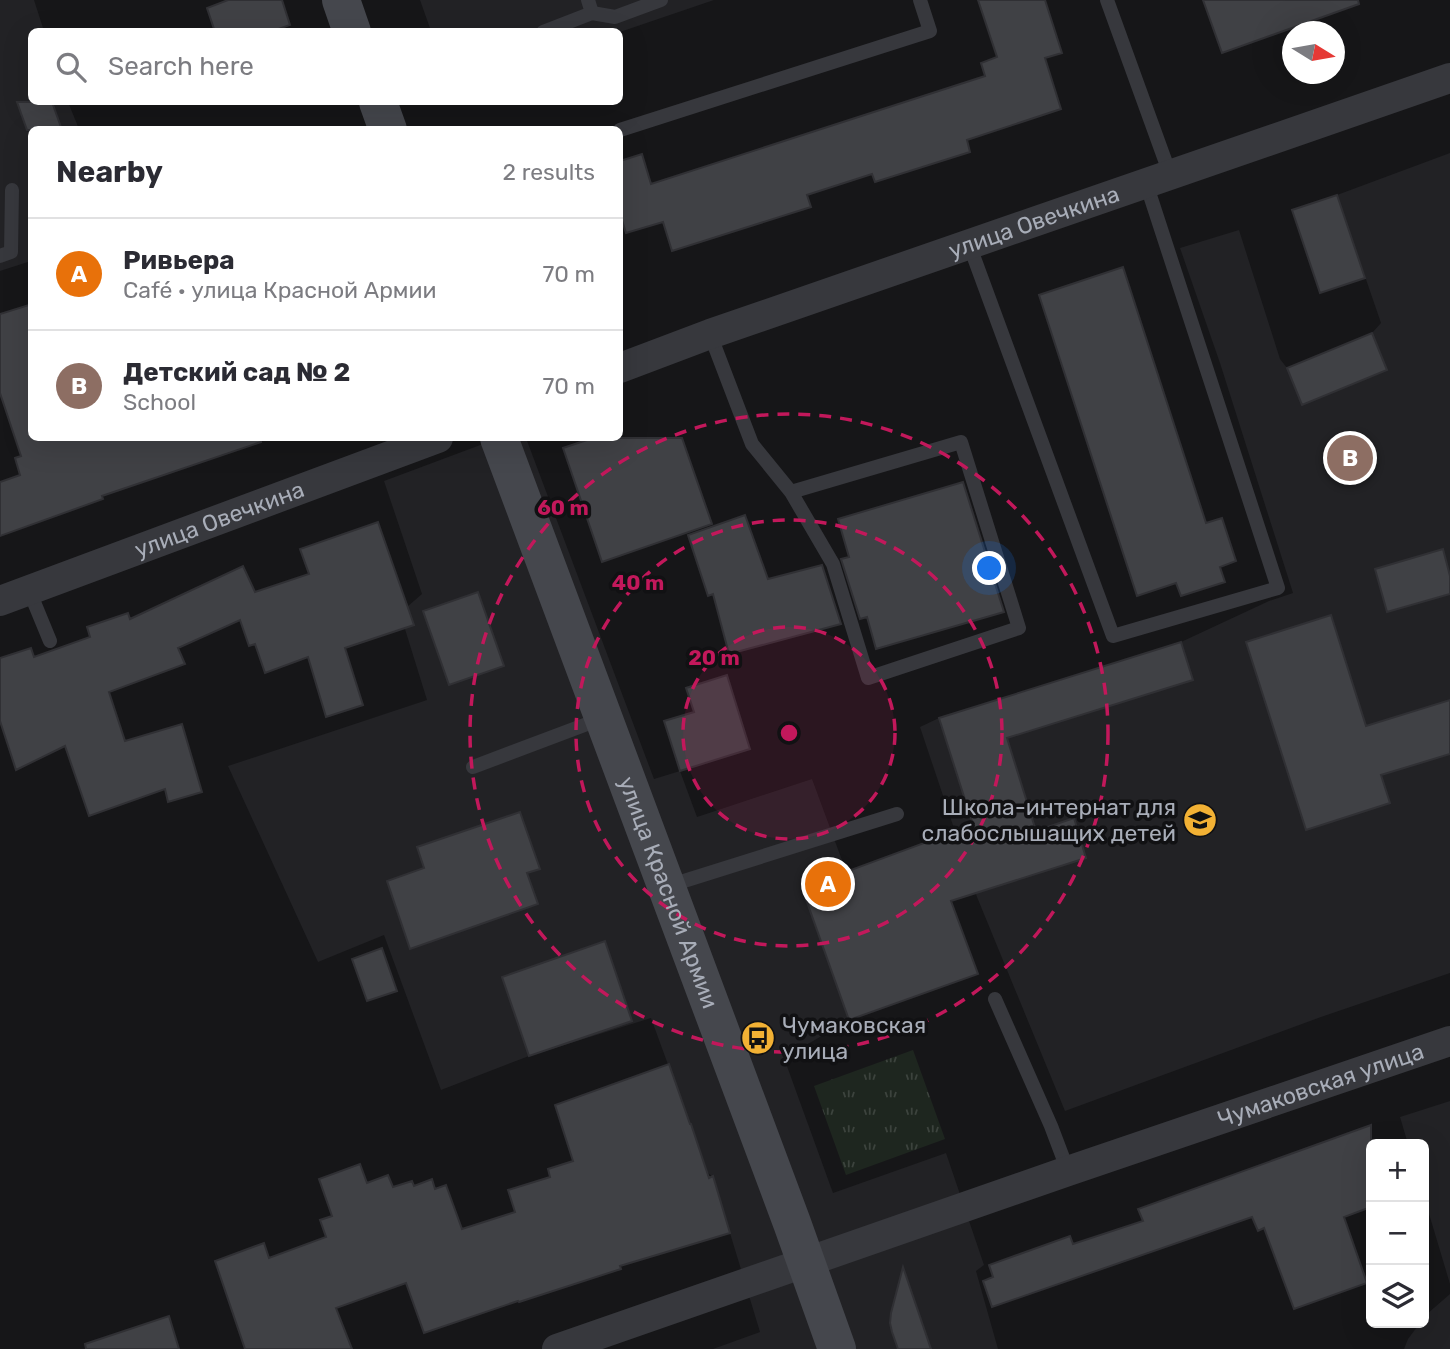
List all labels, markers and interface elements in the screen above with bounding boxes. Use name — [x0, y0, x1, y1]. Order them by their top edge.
north arrow — [1282, 21, 1345, 84]
search box — [28, 28, 623, 105]
icon: search — [52, 48, 90, 86]
text: Search here — [108, 51, 254, 82]
text: Nearby — [56, 154, 163, 190]
text: 2 results — [503, 158, 595, 186]
street label: улица Овечкина — [945, 179, 1123, 264]
text: Ривьера — [123, 245, 235, 276]
text: A — [71, 260, 87, 288]
text: 70 m — [543, 260, 595, 288]
text: Café · улица Красной Армии — [123, 276, 437, 304]
text: Детский сад № 2 — [123, 357, 350, 388]
text: B — [71, 372, 87, 400]
text: 70 m — [543, 372, 595, 400]
text: School — [123, 388, 196, 416]
pin: B — [1327, 432, 1373, 484]
street label: улица Овечкина — [131, 475, 308, 564]
text: 60 m — [537, 495, 589, 520]
your location — [972, 551, 1006, 585]
text: 40 m — [612, 570, 664, 595]
text: 20 m — [688, 645, 740, 670]
centre of rings — [777, 721, 801, 745]
street label: улица Красной Армии — [613, 773, 725, 1012]
place label: Школа-интернат для слабослышащих детей — [922, 793, 1176, 847]
school or university icon: Школа-интернат для слабослышащих детей — [1181, 801, 1219, 839]
pin: A — [805, 858, 851, 910]
place label: Чумаковская улица — [782, 1011, 926, 1065]
bus stop icon: Чумаковская улица — [739, 1019, 777, 1057]
street label: Чумаковская улица — [1214, 1037, 1427, 1133]
map controls — [1366, 1139, 1429, 1328]
button: + — [1366, 1139, 1429, 1202]
button: − — [1366, 1202, 1429, 1265]
button: layers — [1366, 1265, 1429, 1328]

